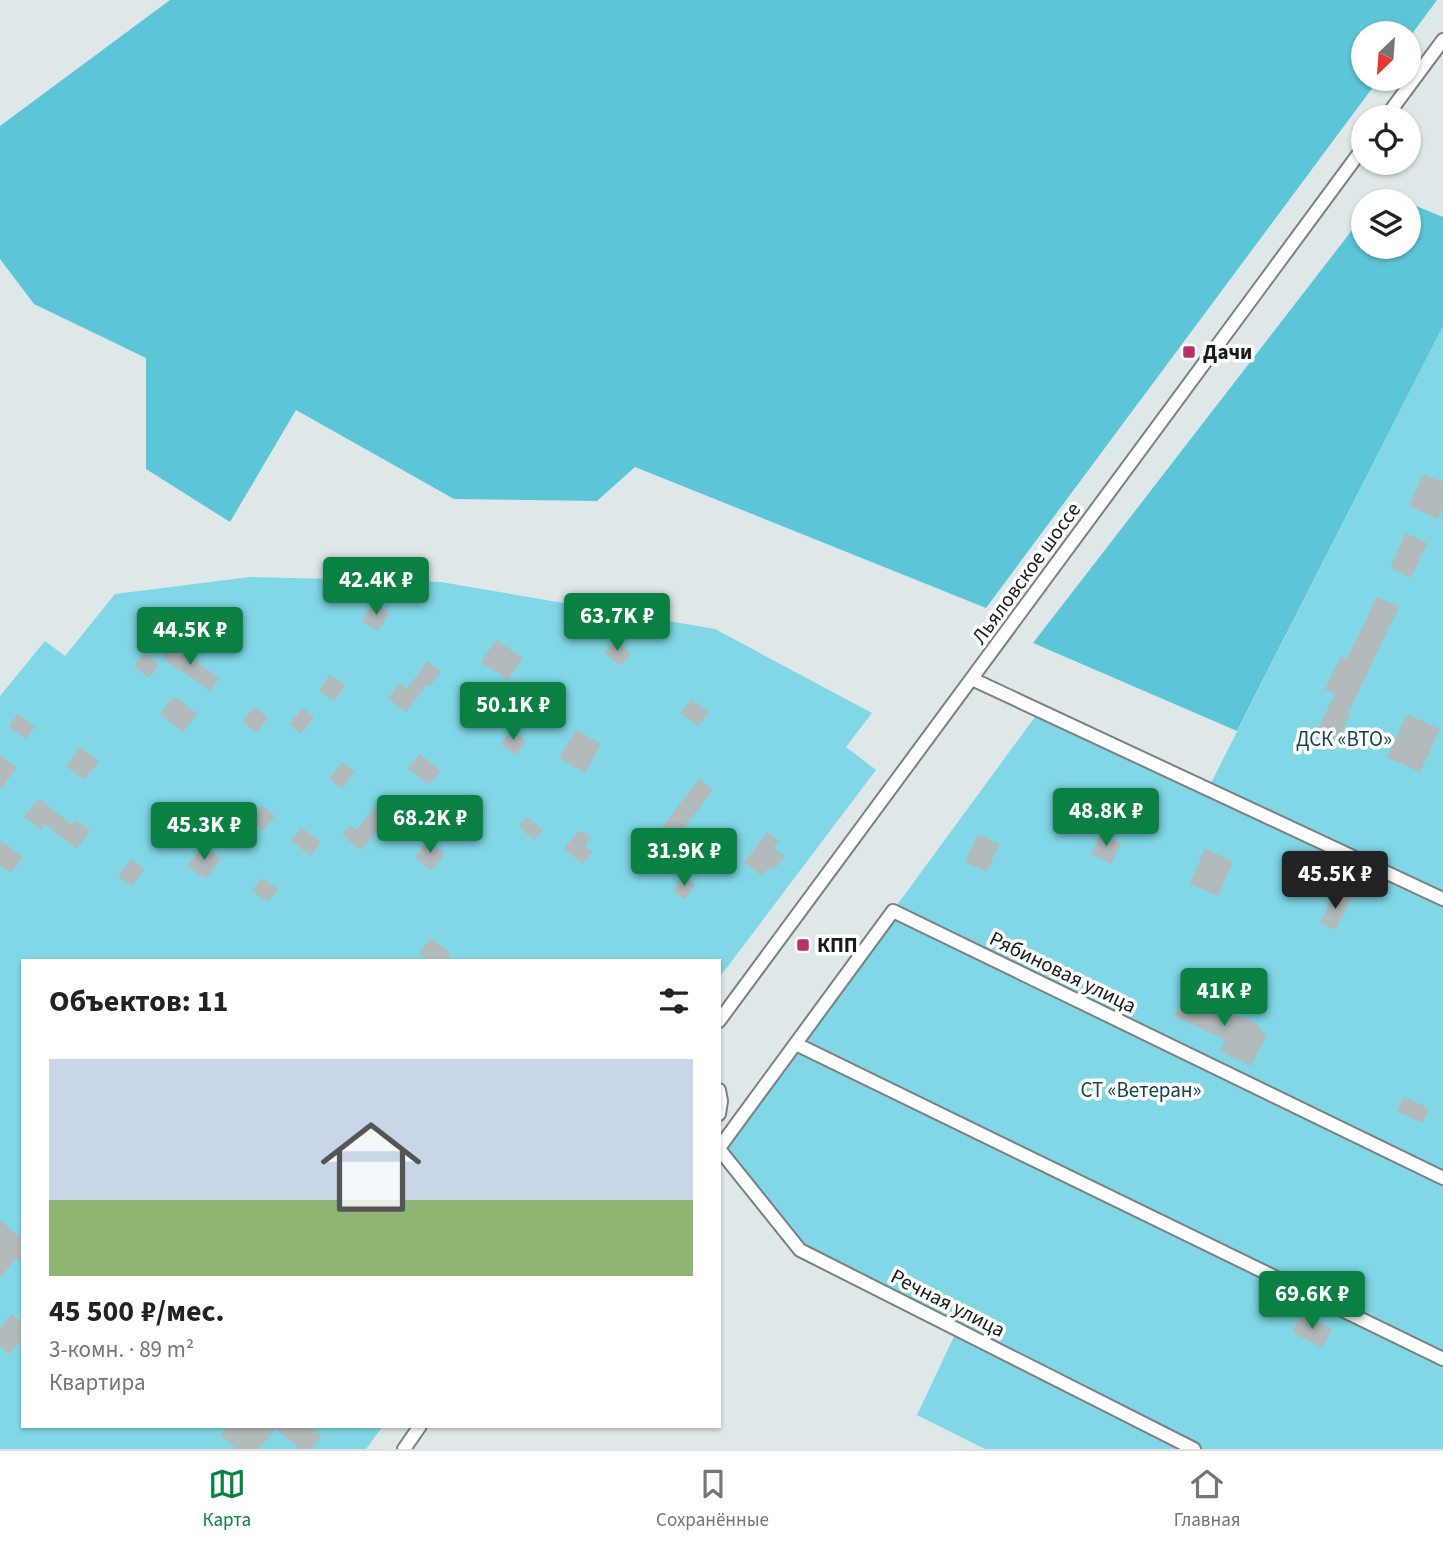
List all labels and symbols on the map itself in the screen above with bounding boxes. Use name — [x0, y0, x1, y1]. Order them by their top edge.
north arrow — [1351, 21, 1421, 91]
place label: Дачи — [1203, 337, 1252, 367]
marker: Дачи — [1181, 344, 1197, 360]
street label: Льяловское шоссе — [964, 496, 1088, 650]
pin: 42.4K ₽ — [311, 558, 441, 617]
pin: 63.7K ₽ — [552, 594, 682, 653]
pin: 44.5K ₽ — [125, 608, 255, 667]
pin: 50.1K ₽ — [448, 682, 578, 742]
park label: ДСК «ВТО» — [1296, 724, 1392, 754]
pin: 48.8K ₽ — [1041, 788, 1171, 848]
pin: 68.2K ₽ — [365, 796, 495, 855]
pin: 45.3K ₽ — [139, 802, 269, 862]
pin: 31.9K ₽ — [619, 828, 749, 888]
pin: 45.5K ₽ — [1270, 852, 1400, 911]
street label: Рябиновая улица — [984, 923, 1142, 1021]
place label: КПП — [817, 930, 858, 960]
marker: КПП — [795, 937, 811, 953]
pin: 41K ₽ — [1175, 968, 1273, 1028]
park label: СТ «Ветеран» — [1080, 1075, 1202, 1105]
street label: Речная улица — [885, 1261, 1011, 1345]
pin: 69.6K ₽ — [1247, 1272, 1377, 1331]

